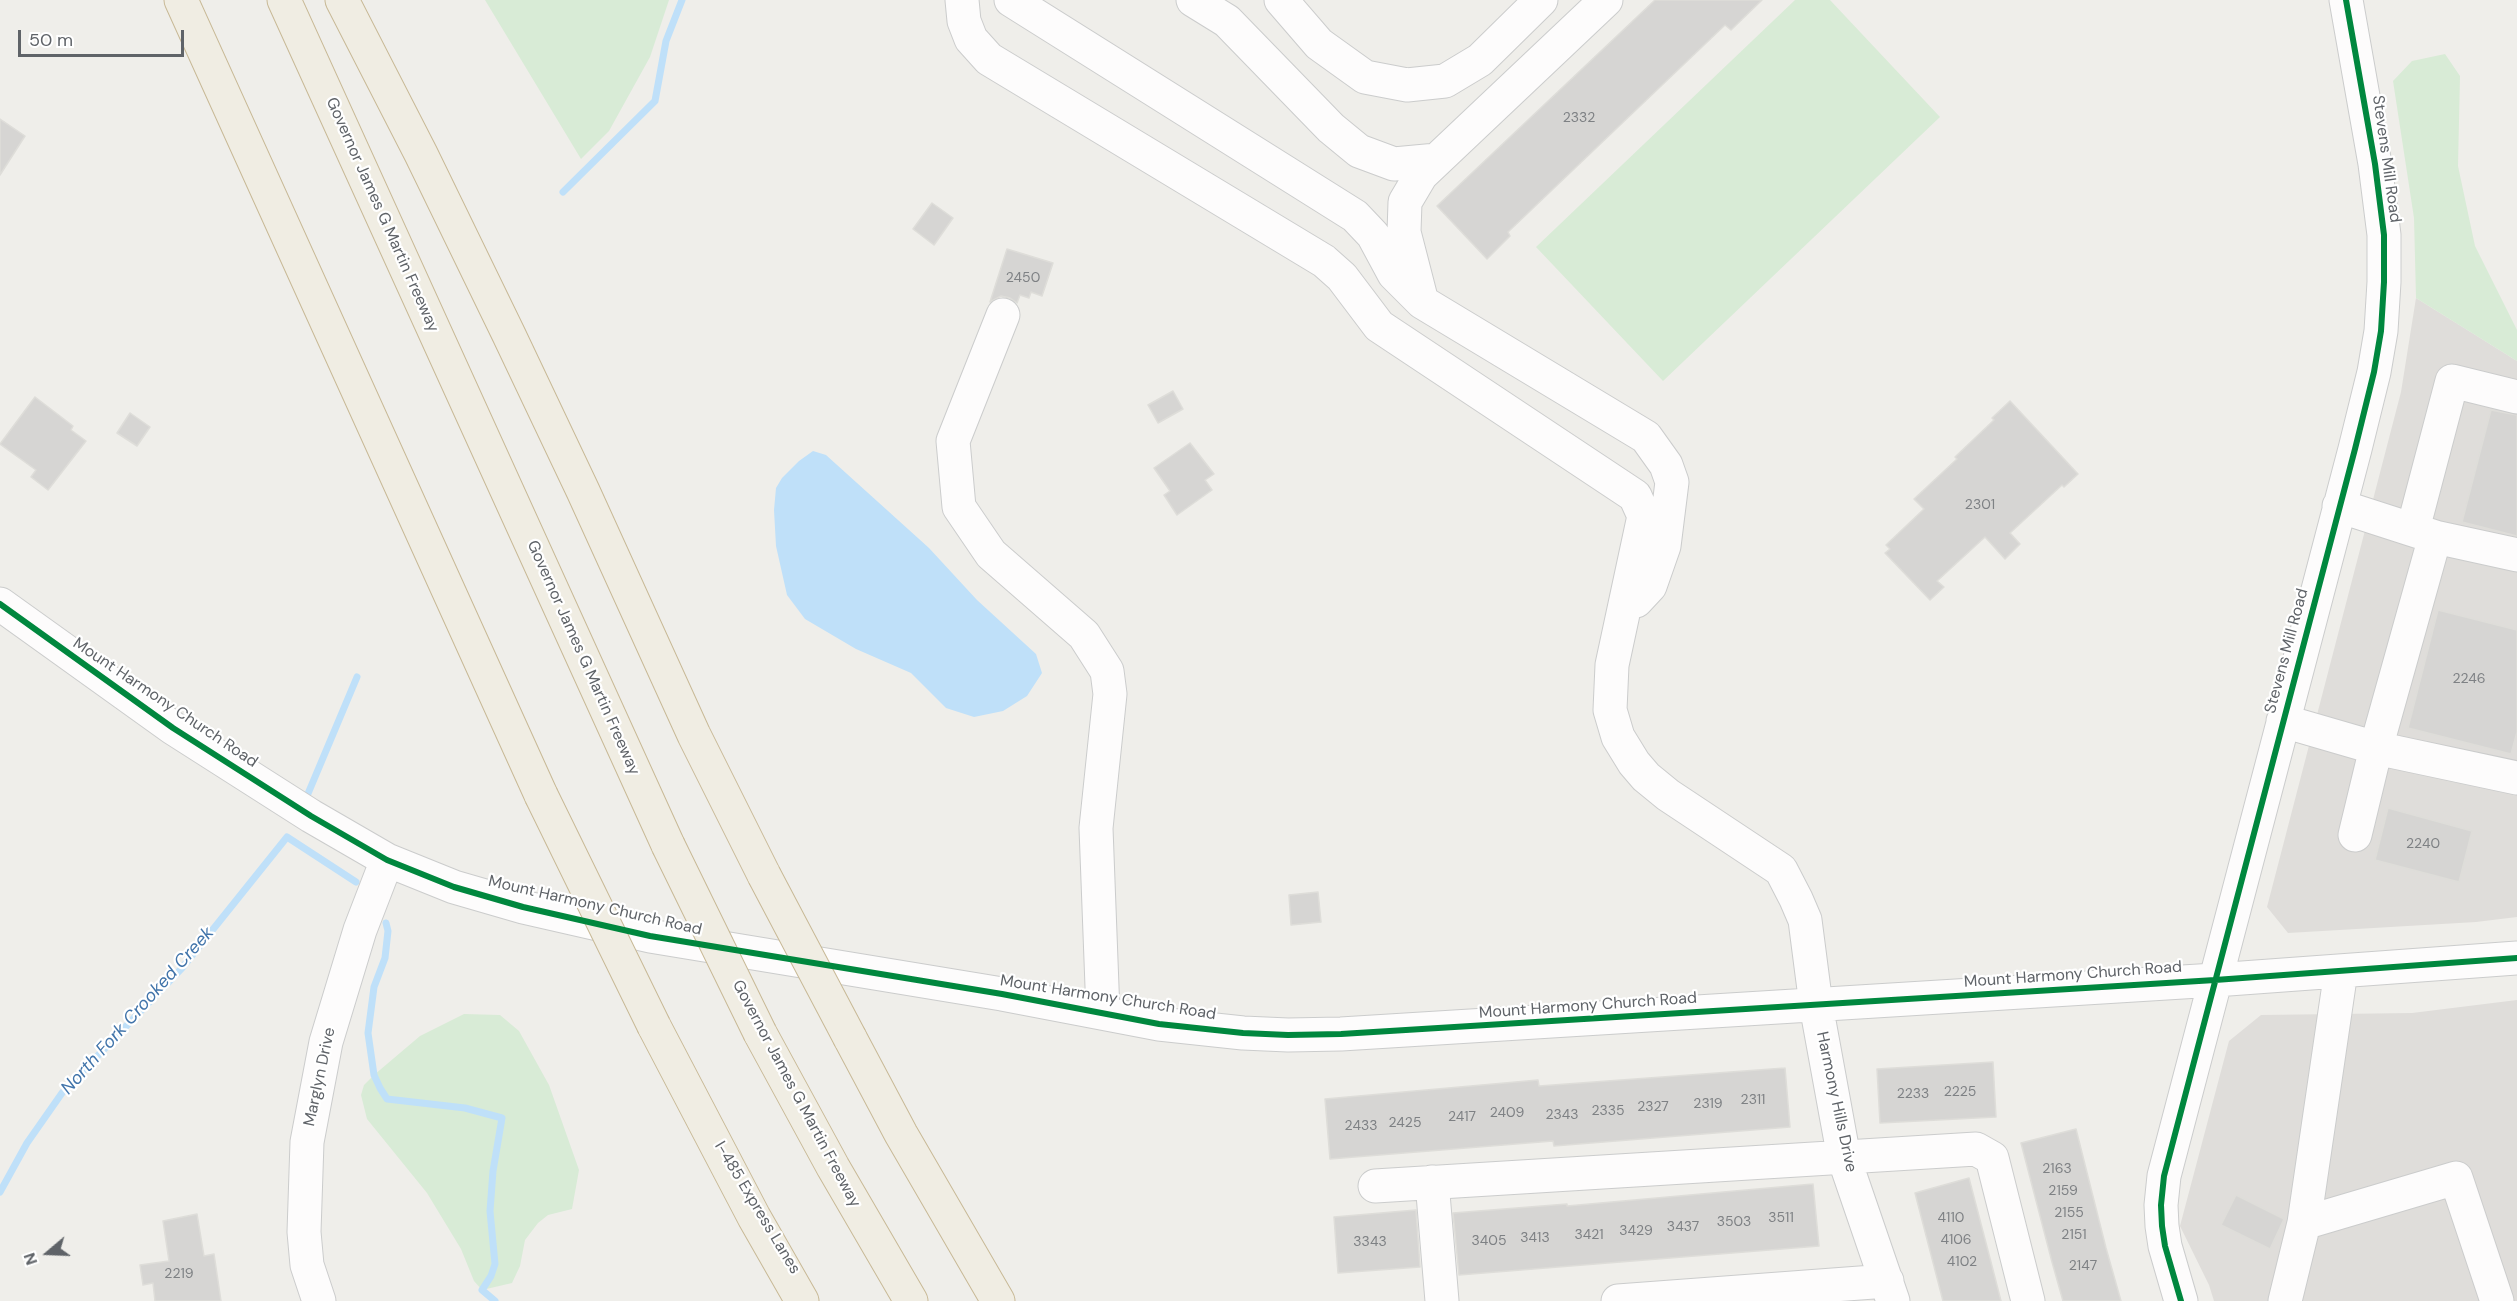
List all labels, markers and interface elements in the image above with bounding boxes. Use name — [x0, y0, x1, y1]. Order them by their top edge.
scale bar — [21, 18, 188, 56]
text: 50 m — [29, 28, 73, 52]
street label: Stevens Mill Road — [2368, 94, 2404, 224]
street label: Governor James G Martin Freeway — [321, 95, 443, 335]
house number: 2332 — [1563, 110, 1595, 126]
house number: 2450 — [1006, 270, 1040, 286]
house number: 2301 — [1965, 497, 1995, 513]
street label: Governor James G Martin Freeway — [522, 538, 644, 778]
street label: Stevens Mill Road — [2261, 586, 2313, 716]
street label: Mount Harmony Church Road — [69, 634, 261, 772]
house number: 2246 — [2452, 671, 2486, 687]
house number: 2240 — [2406, 836, 2440, 852]
street label: Mount Harmony Church Road — [486, 872, 704, 940]
water label: North Fork Crooked Creek — [57, 923, 219, 1099]
street label: Mount Harmony Church Road — [1963, 958, 2183, 992]
street label: Mount Harmony Church Road — [999, 971, 1217, 1025]
street label: Governor James G Martin Freeway — [728, 977, 864, 1211]
street label: Mount Harmony Church Road — [1478, 989, 1698, 1023]
street label: Marglyn Drive — [300, 1026, 340, 1128]
street label: Harmony Hills Drive — [1812, 1030, 1860, 1174]
house number: 2225 — [1944, 1084, 1976, 1100]
house number: 2233 — [1897, 1086, 1929, 1102]
house number: 2311 — [1741, 1092, 1765, 1108]
house number: 2319 — [1693, 1096, 1723, 1112]
house number: 2327 — [1637, 1099, 1669, 1115]
house number: 2335 — [1591, 1103, 1625, 1119]
house number: 2409 — [1490, 1105, 1524, 1121]
house number: 2343 — [1545, 1107, 1579, 1123]
house number: 2417 — [1448, 1109, 1476, 1125]
house number: 2425 — [1389, 1115, 1421, 1131]
house number: 2433 — [1345, 1118, 1377, 1134]
street label: I-485 Express Lanes — [710, 1138, 804, 1278]
house number: 2163 — [2042, 1161, 2072, 1177]
house number: 2159 — [2048, 1183, 2078, 1199]
house number: 2155 — [2054, 1205, 2084, 1221]
house number: 3511 — [1768, 1210, 1794, 1226]
house number: 4110 — [1938, 1210, 1964, 1226]
house number: 3503 — [1717, 1214, 1751, 1230]
house number: 3437 — [1667, 1219, 1699, 1235]
north arrow — [18, 1223, 78, 1283]
house number: 3429 — [1619, 1223, 1653, 1239]
house number: 3421 — [1574, 1227, 1604, 1243]
house number: 2151 — [2061, 1227, 2087, 1243]
house number: 3413 — [1520, 1230, 1550, 1246]
house number: 4106 — [1940, 1232, 1972, 1248]
house number: 3405 — [1472, 1233, 1506, 1249]
house number: 3343 — [1353, 1234, 1387, 1250]
text: N — [19, 1250, 42, 1268]
house number: 4102 — [1947, 1254, 1977, 1270]
house number: 2147 — [2069, 1258, 2097, 1274]
house number: 2219 — [164, 1266, 194, 1282]

